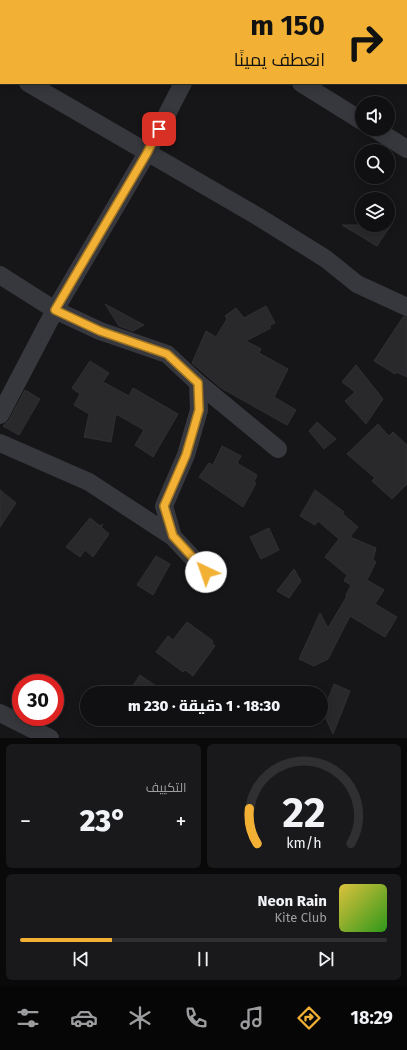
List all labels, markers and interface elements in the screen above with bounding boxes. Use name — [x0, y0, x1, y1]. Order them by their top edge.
text: 150 m — [250, 9, 325, 42]
icon: right — [339, 16, 391, 68]
text: انعطف يمينًا — [234, 49, 325, 71]
map controls — [355, 96, 395, 232]
button: sound — [355, 96, 395, 136]
pin — [142, 112, 176, 146]
icon: arrive — [148, 118, 170, 140]
button: search — [355, 144, 395, 184]
button: layers — [355, 192, 395, 232]
position arrow — [185, 551, 227, 593]
speed limit sign: 30 — [12, 674, 64, 726]
text: 18:30 · 1 دقيقة · 230 m — [128, 697, 280, 715]
text: التكييف — [146, 780, 187, 795]
text: 22 — [282, 788, 325, 838]
text: 23° — [80, 803, 127, 839]
text: − — [20, 808, 31, 835]
text: + — [176, 808, 186, 835]
text: km/h — [286, 835, 321, 852]
text: Neon Rain — [258, 892, 327, 910]
text: Kite Club — [274, 910, 327, 925]
icon: previous — [70, 948, 92, 970]
icon: pause — [192, 948, 214, 970]
icon: next — [315, 948, 337, 970]
icon: filters — [14, 1004, 42, 1032]
icon: car — [70, 1004, 98, 1032]
icon: climate — [126, 1004, 154, 1032]
icon: phone — [182, 1004, 210, 1032]
icon: music — [238, 1004, 266, 1032]
icon: directions — [295, 1004, 323, 1032]
text: 18:29 — [351, 1007, 393, 1029]

